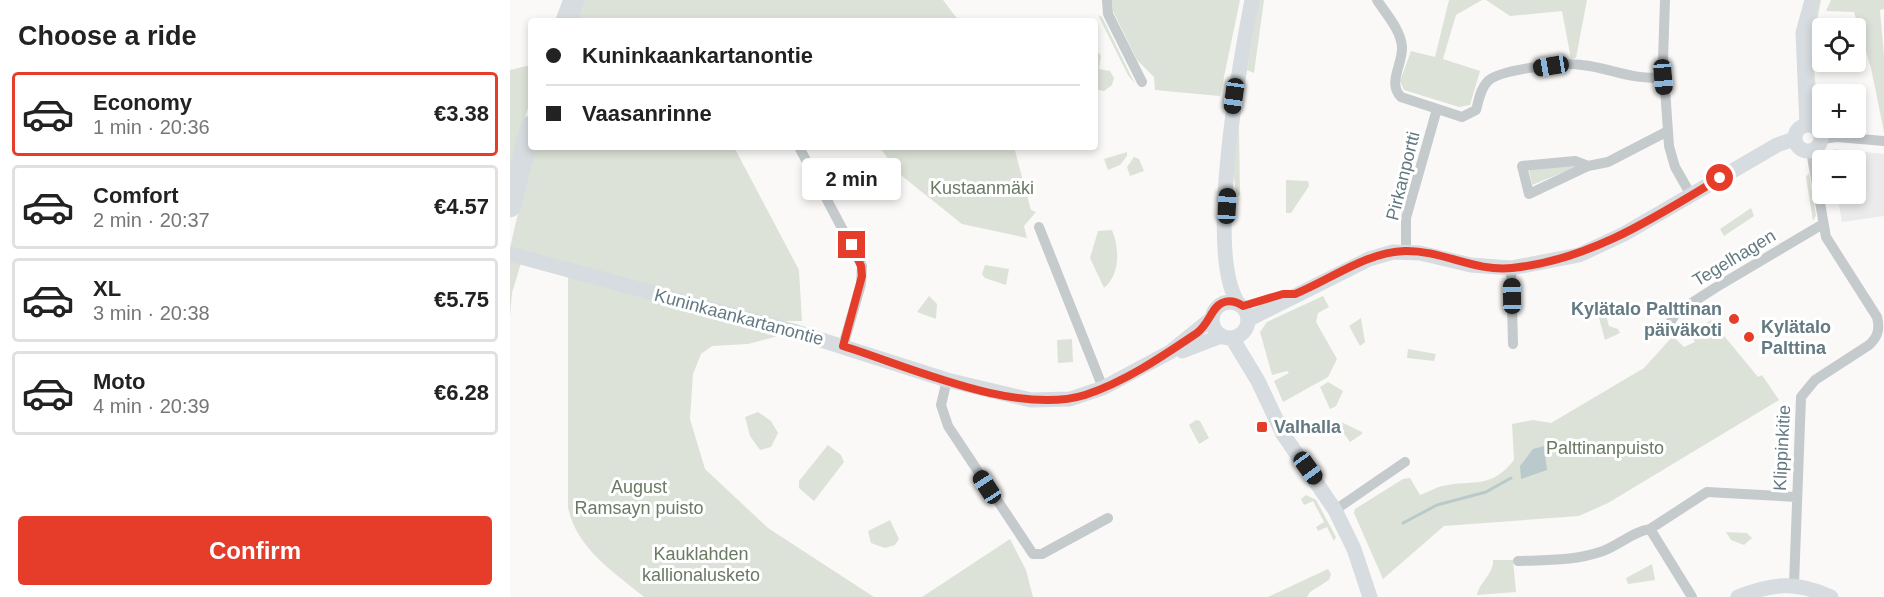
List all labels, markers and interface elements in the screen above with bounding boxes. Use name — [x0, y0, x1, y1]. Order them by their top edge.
map controls — [1812, 18, 1866, 204]
button: locate — [1812, 18, 1866, 72]
text: Choose a ride — [18, 21, 197, 51]
text: Kuninkaankartanontie — [582, 43, 813, 68]
car — [1532, 54, 1570, 78]
car — [1652, 58, 1674, 96]
car — [1223, 77, 1245, 115]
button: + — [1812, 84, 1866, 138]
icon: car — [21, 87, 75, 141]
text: Economy — [93, 90, 192, 115]
text: €3.38 — [434, 101, 489, 126]
text: Vaasanrinne — [582, 101, 712, 126]
text: 1 min · 20:36 — [93, 116, 210, 138]
street label: Pirkanportti — [1382, 129, 1424, 223]
button: − — [1812, 150, 1866, 204]
callout: 2 min — [802, 158, 902, 200]
route start — [1706, 164, 1733, 191]
text: 2 min — [825, 168, 878, 190]
park label: Kustaanmäki — [930, 178, 1034, 198]
icon: car — [21, 180, 75, 234]
text: Comfort — [93, 183, 179, 208]
car — [1217, 188, 1237, 224]
text: €4.57 — [434, 194, 489, 219]
text: 2 min · 20:37 — [93, 209, 210, 231]
street label: Tegelhagen — [1689, 225, 1779, 291]
route end — [838, 231, 865, 258]
icon: car — [21, 273, 75, 327]
text: XL — [93, 276, 121, 301]
car — [1503, 278, 1521, 314]
street label: Kuninkaankartanontie — [652, 285, 826, 349]
text: €5.75 — [434, 287, 489, 312]
place label: Kylätalo Palttinan päiväkoti — [1571, 299, 1722, 340]
text: 3 min · 20:38 — [93, 302, 210, 324]
marker: Kylätalo Palttinan päiväkoti — [1727, 312, 1741, 326]
place label: Kylätalo Palttina — [1761, 317, 1831, 358]
marker: Kylätalo Palttina — [1742, 330, 1756, 344]
icon: car — [21, 366, 75, 420]
text: Moto — [93, 369, 146, 394]
text: €6.28 — [434, 380, 489, 405]
text: 4 min · 20:39 — [93, 395, 210, 417]
street label: Klippinkitie — [1770, 405, 1794, 491]
place label: Valhalla — [1274, 417, 1342, 437]
marker: Valhalla — [1255, 420, 1269, 434]
park label: Palttinanpuisto — [1546, 438, 1664, 458]
car — [1290, 448, 1326, 488]
car — [970, 467, 1004, 507]
park label: August Ramsayn puisto — [574, 477, 704, 518]
button: Confirm — [18, 516, 492, 585]
park label: Kauklahden kallionalusketo — [642, 544, 760, 585]

